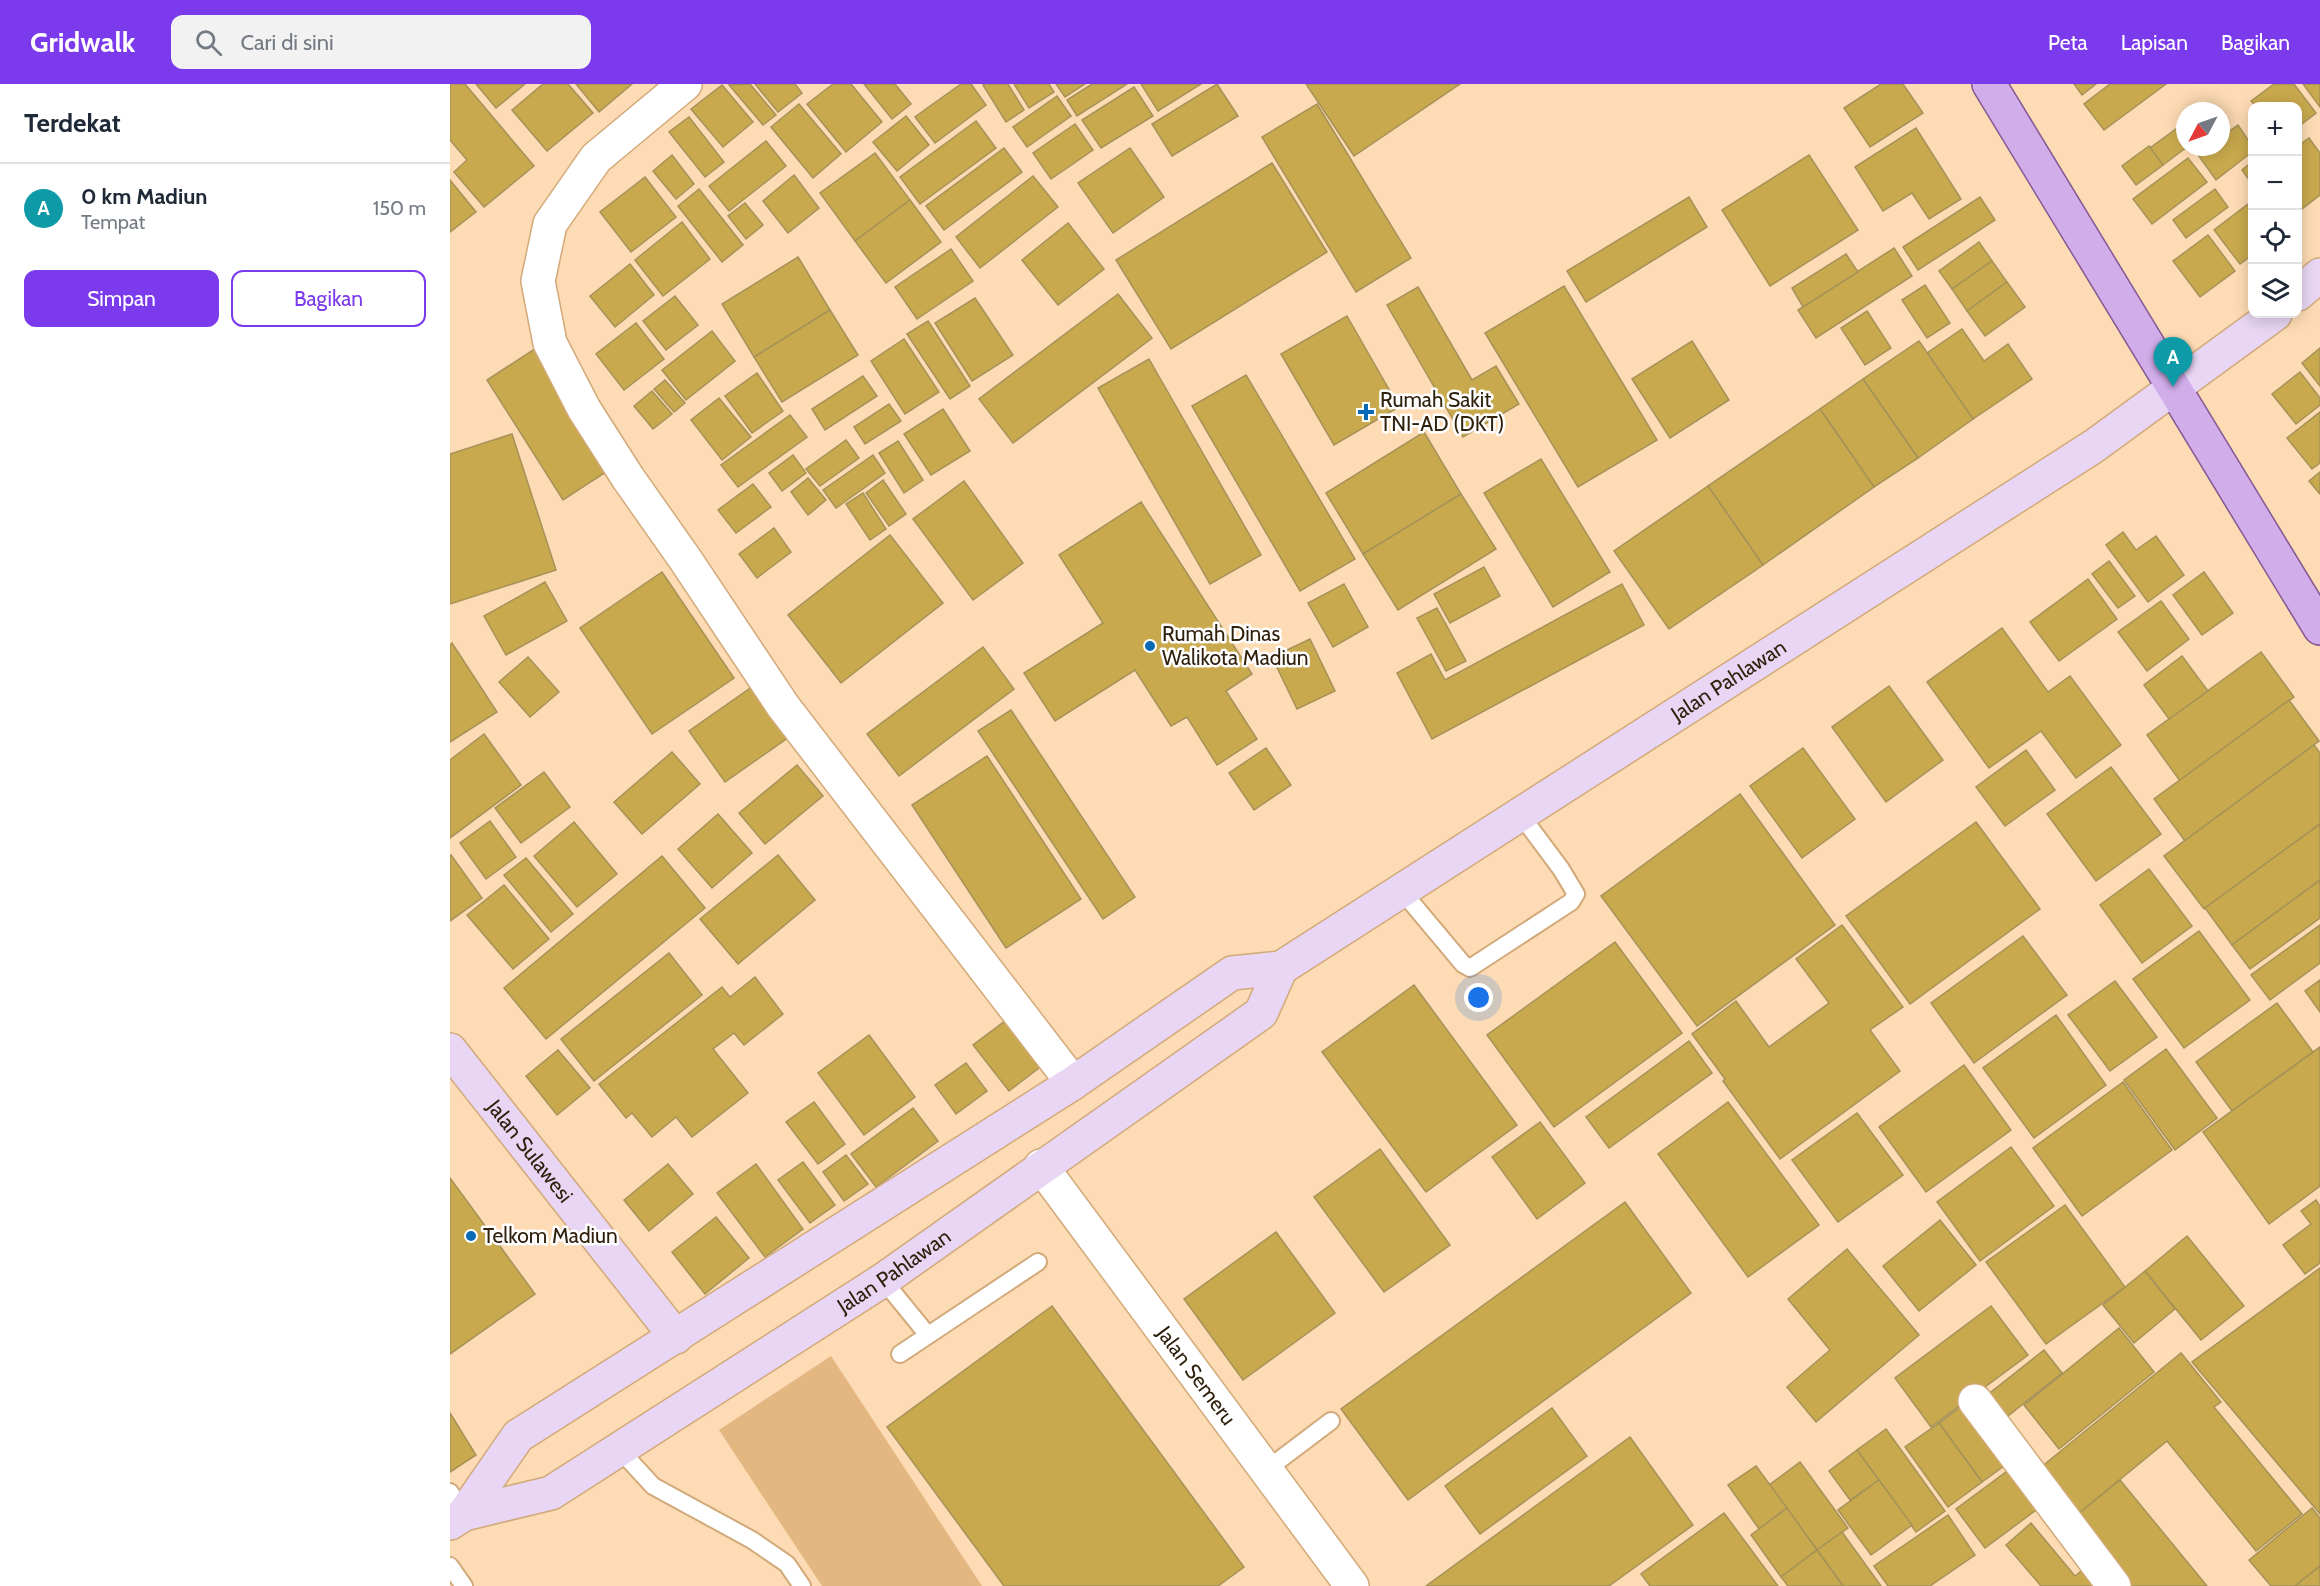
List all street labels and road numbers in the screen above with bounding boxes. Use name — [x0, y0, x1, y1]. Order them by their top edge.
street label: Jalan Pahlawan — [1665, 634, 1791, 727]
street label: Jalan Sulawesi — [481, 1094, 578, 1207]
street label: Jalan Pahlawan — [832, 1223, 955, 1319]
street label: Jalan Semeru — [1151, 1320, 1241, 1430]

